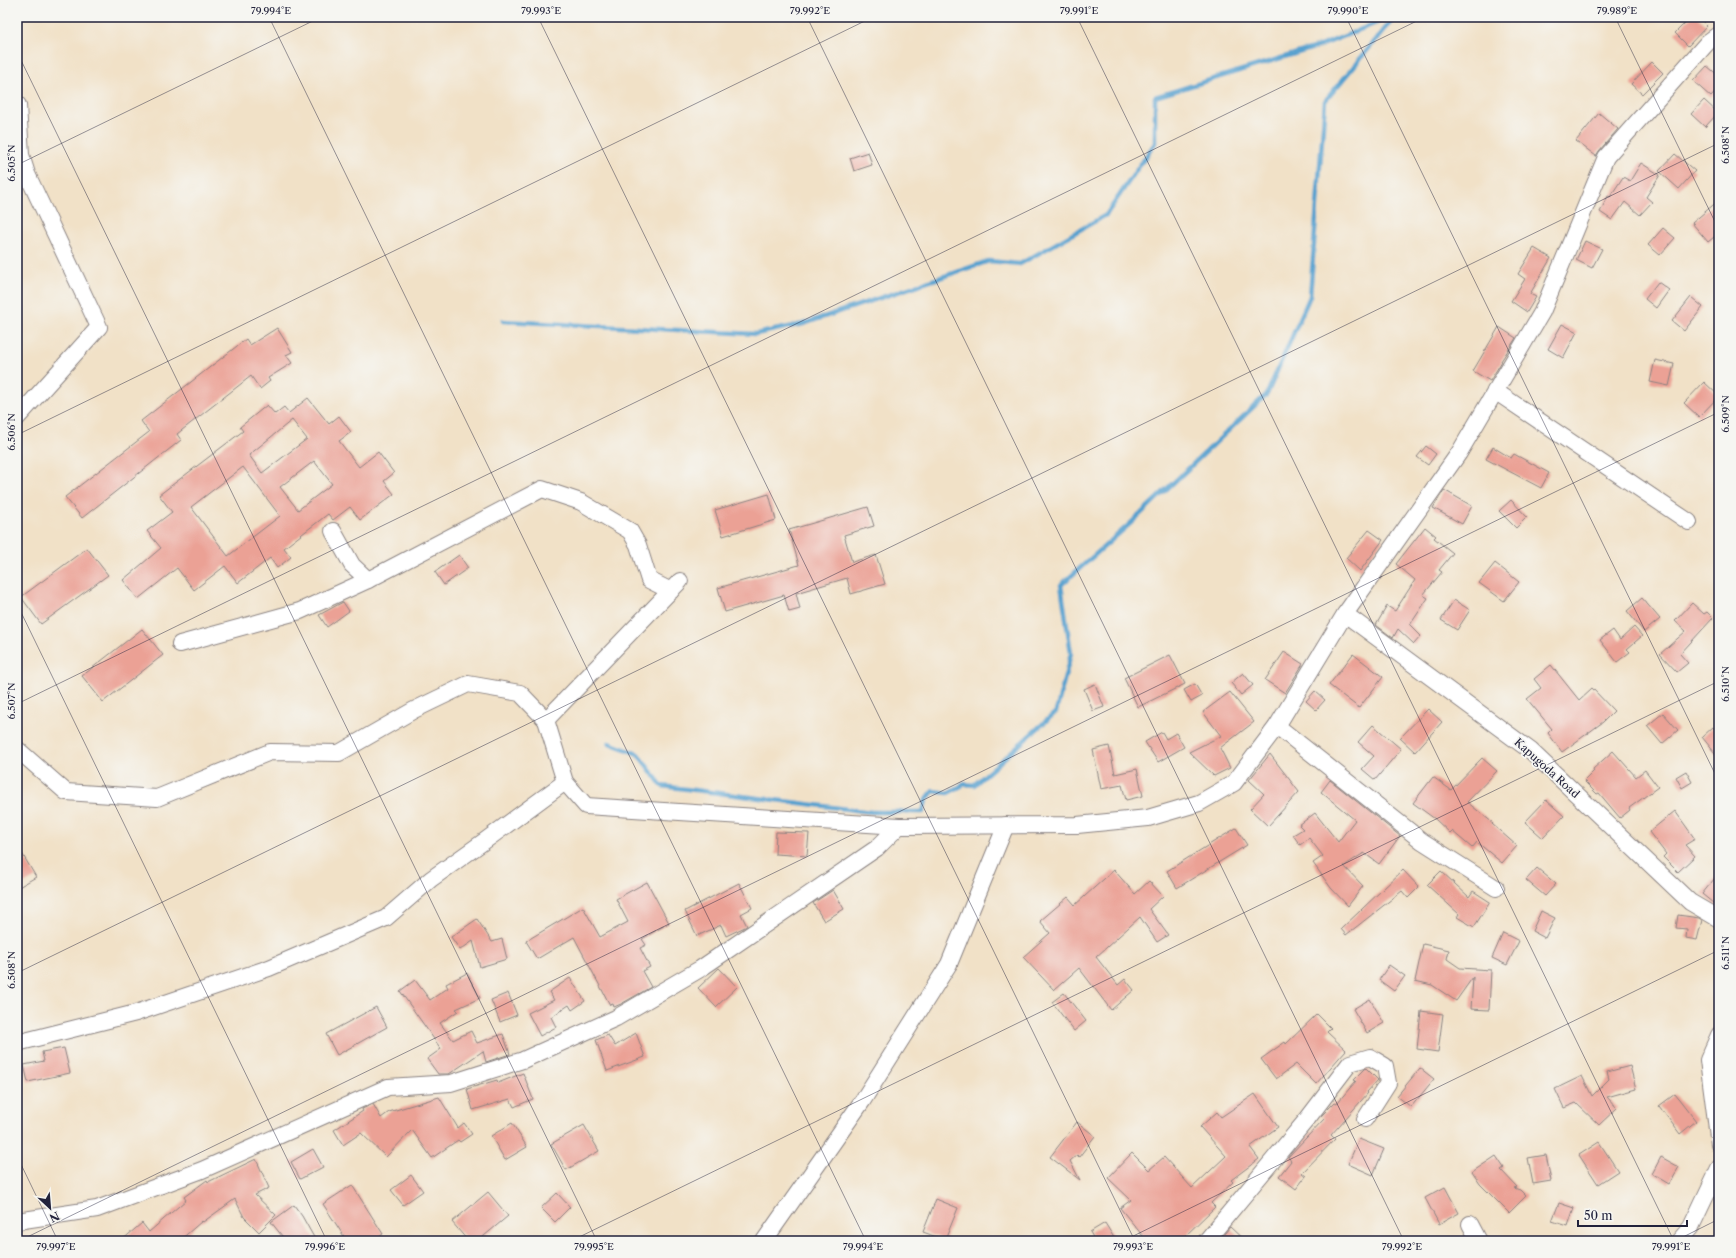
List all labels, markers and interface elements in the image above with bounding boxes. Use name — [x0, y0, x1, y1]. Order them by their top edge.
text: 79.994°E — [251, 4, 291, 17]
text: 79.993°E — [521, 4, 561, 17]
text: 79.992°E — [790, 4, 830, 17]
text: 79.991°E — [1060, 4, 1098, 17]
text: 79.990°E — [1328, 4, 1369, 17]
text: 79.989°E — [1597, 4, 1637, 17]
text: 6.508°N — [1719, 126, 1732, 164]
text: 6.505°N — [5, 144, 18, 182]
text: 6.509°N — [1719, 395, 1732, 433]
text: 6.506°N — [5, 413, 18, 451]
text: 6.510°N — [1719, 666, 1732, 702]
text: 6.507°N — [5, 683, 18, 719]
street label: Kapugoda Road — [1512, 735, 1583, 801]
text: 6.511°N — [1719, 936, 1732, 970]
text: 6.508°N — [5, 951, 18, 989]
north arrow — [30, 1188, 70, 1228]
scale bar — [1578, 1202, 1687, 1228]
text: 50 m — [1584, 1208, 1613, 1223]
text: N — [47, 1209, 62, 1226]
text: 79.997°E — [36, 1240, 76, 1253]
text: 79.996°E — [305, 1240, 345, 1253]
text: 79.995°E — [574, 1240, 614, 1253]
text: 79.994°E — [843, 1240, 883, 1253]
text: 79.993°E — [1113, 1240, 1153, 1253]
text: 79.992°E — [1382, 1240, 1422, 1253]
text: 79.991°E — [1652, 1240, 1690, 1253]

